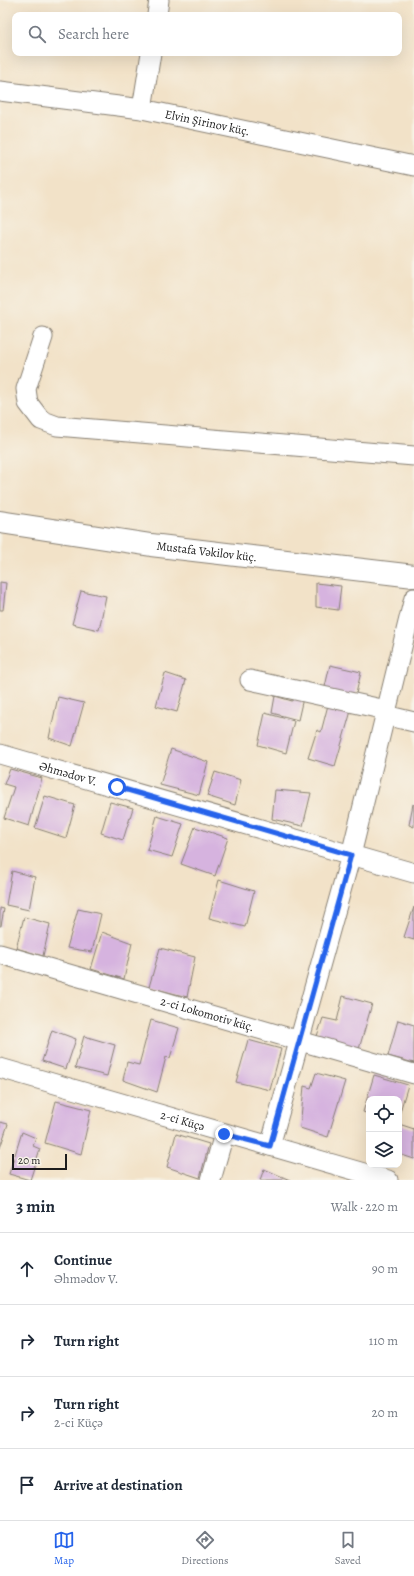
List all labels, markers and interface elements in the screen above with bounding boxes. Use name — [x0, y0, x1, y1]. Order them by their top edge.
search box — [12, 12, 402, 56]
icon: search — [26, 23, 48, 45]
text: Search here — [58, 24, 129, 44]
street label: Elvin Şirinov küç. — [164, 106, 251, 139]
street label: Mustafa Vəkilov küç. — [156, 538, 258, 565]
street label: Əhmədov V. — [37, 758, 99, 790]
route start — [108, 778, 126, 796]
street label: 2-ci Lokomotiv küç. — [159, 993, 256, 1035]
map controls — [366, 1096, 402, 1168]
button: locate — [366, 1096, 402, 1132]
street label: 2-ci Küçə — [159, 1107, 207, 1135]
route end — [215, 1125, 233, 1143]
button: layers — [366, 1132, 402, 1168]
scale bar — [12, 1152, 67, 1171]
text: 20 m — [18, 1153, 40, 1168]
text: 3 min — [16, 1195, 55, 1218]
text: Walk · 220 m — [331, 1198, 398, 1215]
text: Continue — [54, 1250, 112, 1270]
icon: ahead — [16, 1258, 38, 1280]
text: 90 m — [372, 1260, 398, 1277]
text: Əhmədov V. — [54, 1270, 119, 1287]
icon: right — [16, 1330, 38, 1352]
text: Turn right — [54, 1331, 119, 1351]
text: 110 m — [369, 1332, 398, 1349]
text: Turn right — [54, 1394, 119, 1414]
icon: right — [16, 1402, 38, 1424]
text: 20 m — [372, 1404, 398, 1421]
text: 2-ci Küçə — [54, 1414, 103, 1431]
icon: arrive — [16, 1474, 38, 1496]
text: Arrive at destination — [54, 1475, 183, 1495]
tab: Map — [53, 1529, 75, 1568]
tab: Directions — [181, 1529, 229, 1568]
tab: Saved — [335, 1529, 361, 1568]

